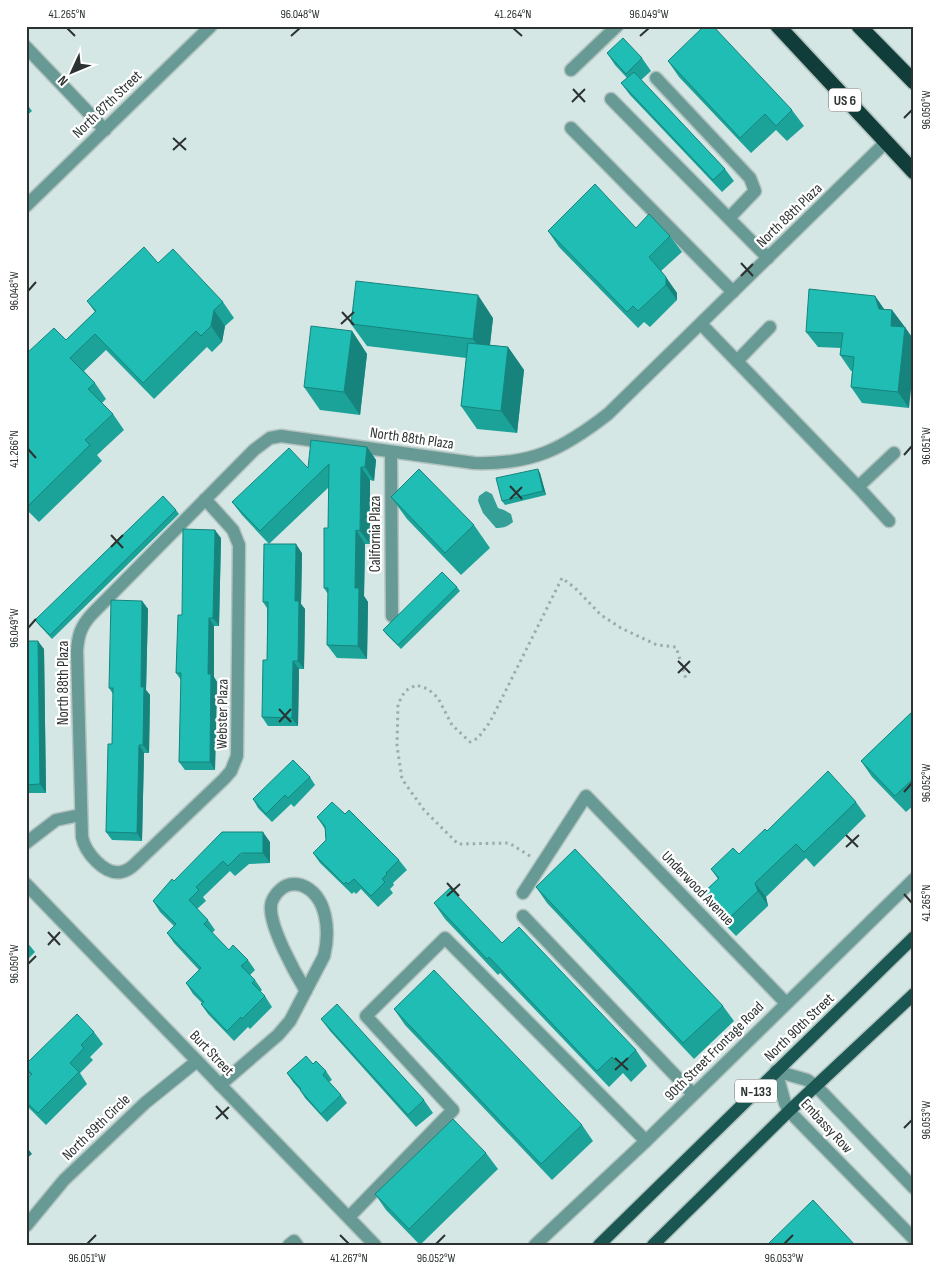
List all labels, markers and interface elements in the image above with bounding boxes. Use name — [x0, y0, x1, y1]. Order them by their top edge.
text: 41.265°N — [49, 7, 85, 22]
text: 96.048°W — [280, 7, 320, 22]
text: 41.264°N — [495, 7, 531, 22]
text: 96.049°W — [629, 7, 669, 22]
north arrow — [48, 48, 98, 98]
street label: North 87th Street — [69, 66, 146, 142]
text: N — [54, 72, 72, 89]
road number: US 6 — [829, 88, 861, 112]
text: 96.050°W — [919, 90, 934, 130]
street label: North 88th Plaza — [752, 179, 826, 251]
text: 96.048°W — [7, 271, 22, 311]
street label: North 88th Plaza — [369, 423, 455, 454]
text: 96.051°W — [919, 427, 934, 465]
text: 41.266°N — [7, 430, 22, 468]
street label: California Plaza — [366, 495, 385, 572]
text: 96.049°W — [7, 608, 22, 648]
street label: North 88th Plaza — [54, 641, 73, 725]
street label: Webster Plaza — [212, 678, 233, 749]
text: 96.052°W — [919, 763, 934, 802]
street label: Underwood Avenue — [657, 847, 738, 930]
text: 41.265°N — [919, 885, 934, 921]
text: 96.050°W — [7, 944, 22, 984]
street label: North 90th Street — [760, 989, 839, 1065]
street label: 90th Street Frontage Road — [661, 998, 768, 1105]
street label: Burt Street — [185, 1027, 238, 1080]
road number: N-133 — [735, 1080, 777, 1102]
street label: North 89th Circle — [58, 1090, 134, 1165]
street label: Embassy Row — [797, 1095, 857, 1158]
text: 96.053°W — [919, 1100, 934, 1139]
text: 96.051°W — [68, 1251, 106, 1266]
text: 41.267°N — [330, 1251, 368, 1266]
text: 96.052°W — [417, 1251, 456, 1266]
text: 96.053°W — [765, 1251, 804, 1266]

